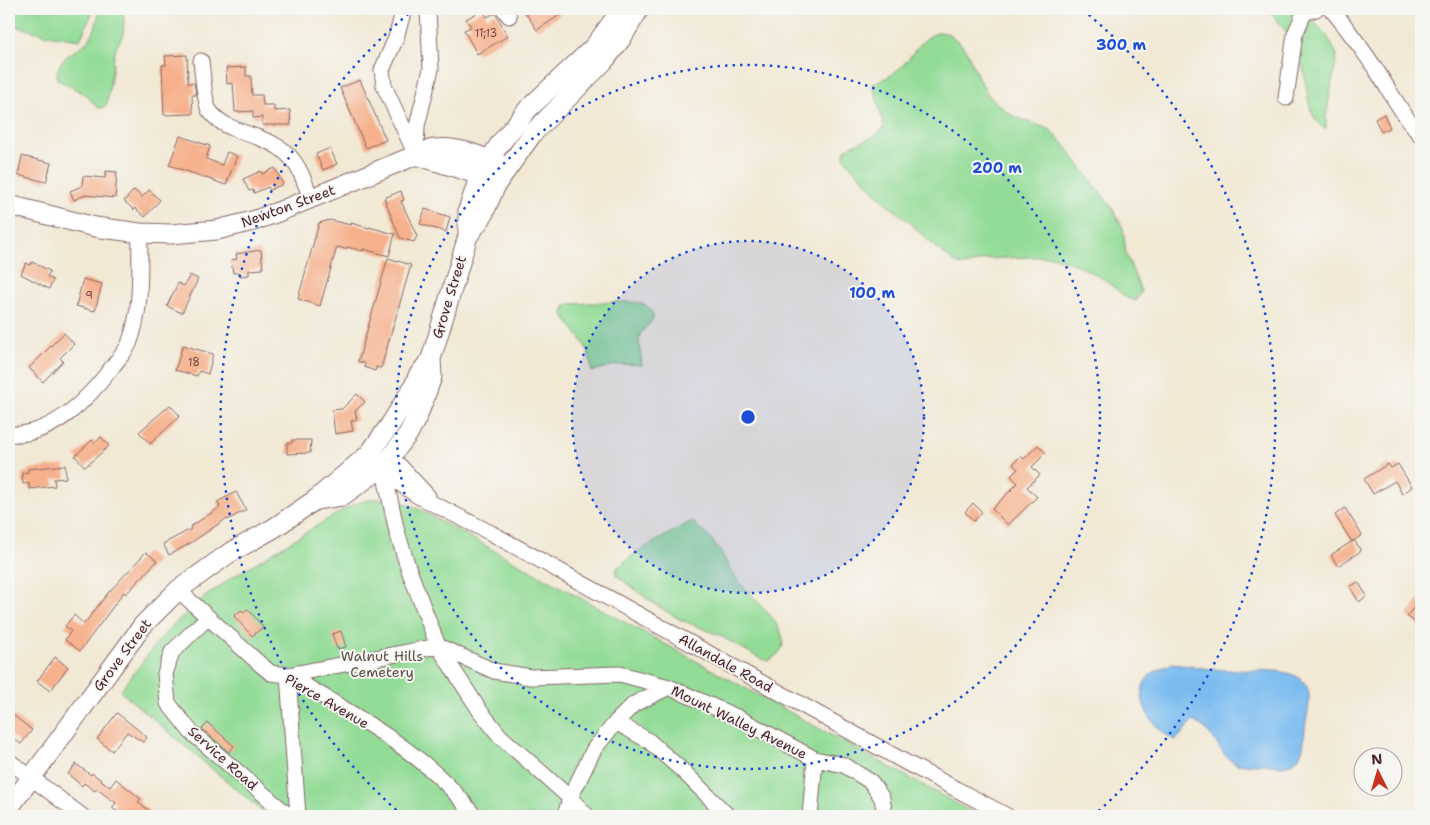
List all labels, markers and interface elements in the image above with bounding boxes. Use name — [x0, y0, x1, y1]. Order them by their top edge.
house number: 11;13 — [475, 26, 497, 41]
text: 300 m — [1096, 35, 1146, 55]
text: 200 m — [972, 158, 1022, 178]
street label: Newton Street — [238, 181, 338, 231]
street label: Grove Street — [428, 253, 470, 341]
text: 100 m — [849, 283, 895, 303]
house number: 9 — [85, 288, 93, 303]
house number: 18 — [188, 355, 200, 370]
centre of rings — [739, 408, 757, 426]
street label: Grove Street — [89, 615, 155, 695]
street label: Allandale Road — [676, 630, 776, 696]
park label: Walnut Hills Cemetery — [341, 647, 423, 681]
street label: Pierce Avenue — [282, 670, 372, 732]
street label: Mount Walley Avenue — [668, 681, 810, 763]
street label: Service Road — [184, 722, 262, 794]
north arrow — [1352, 748, 1402, 798]
text: N — [1371, 750, 1383, 768]

